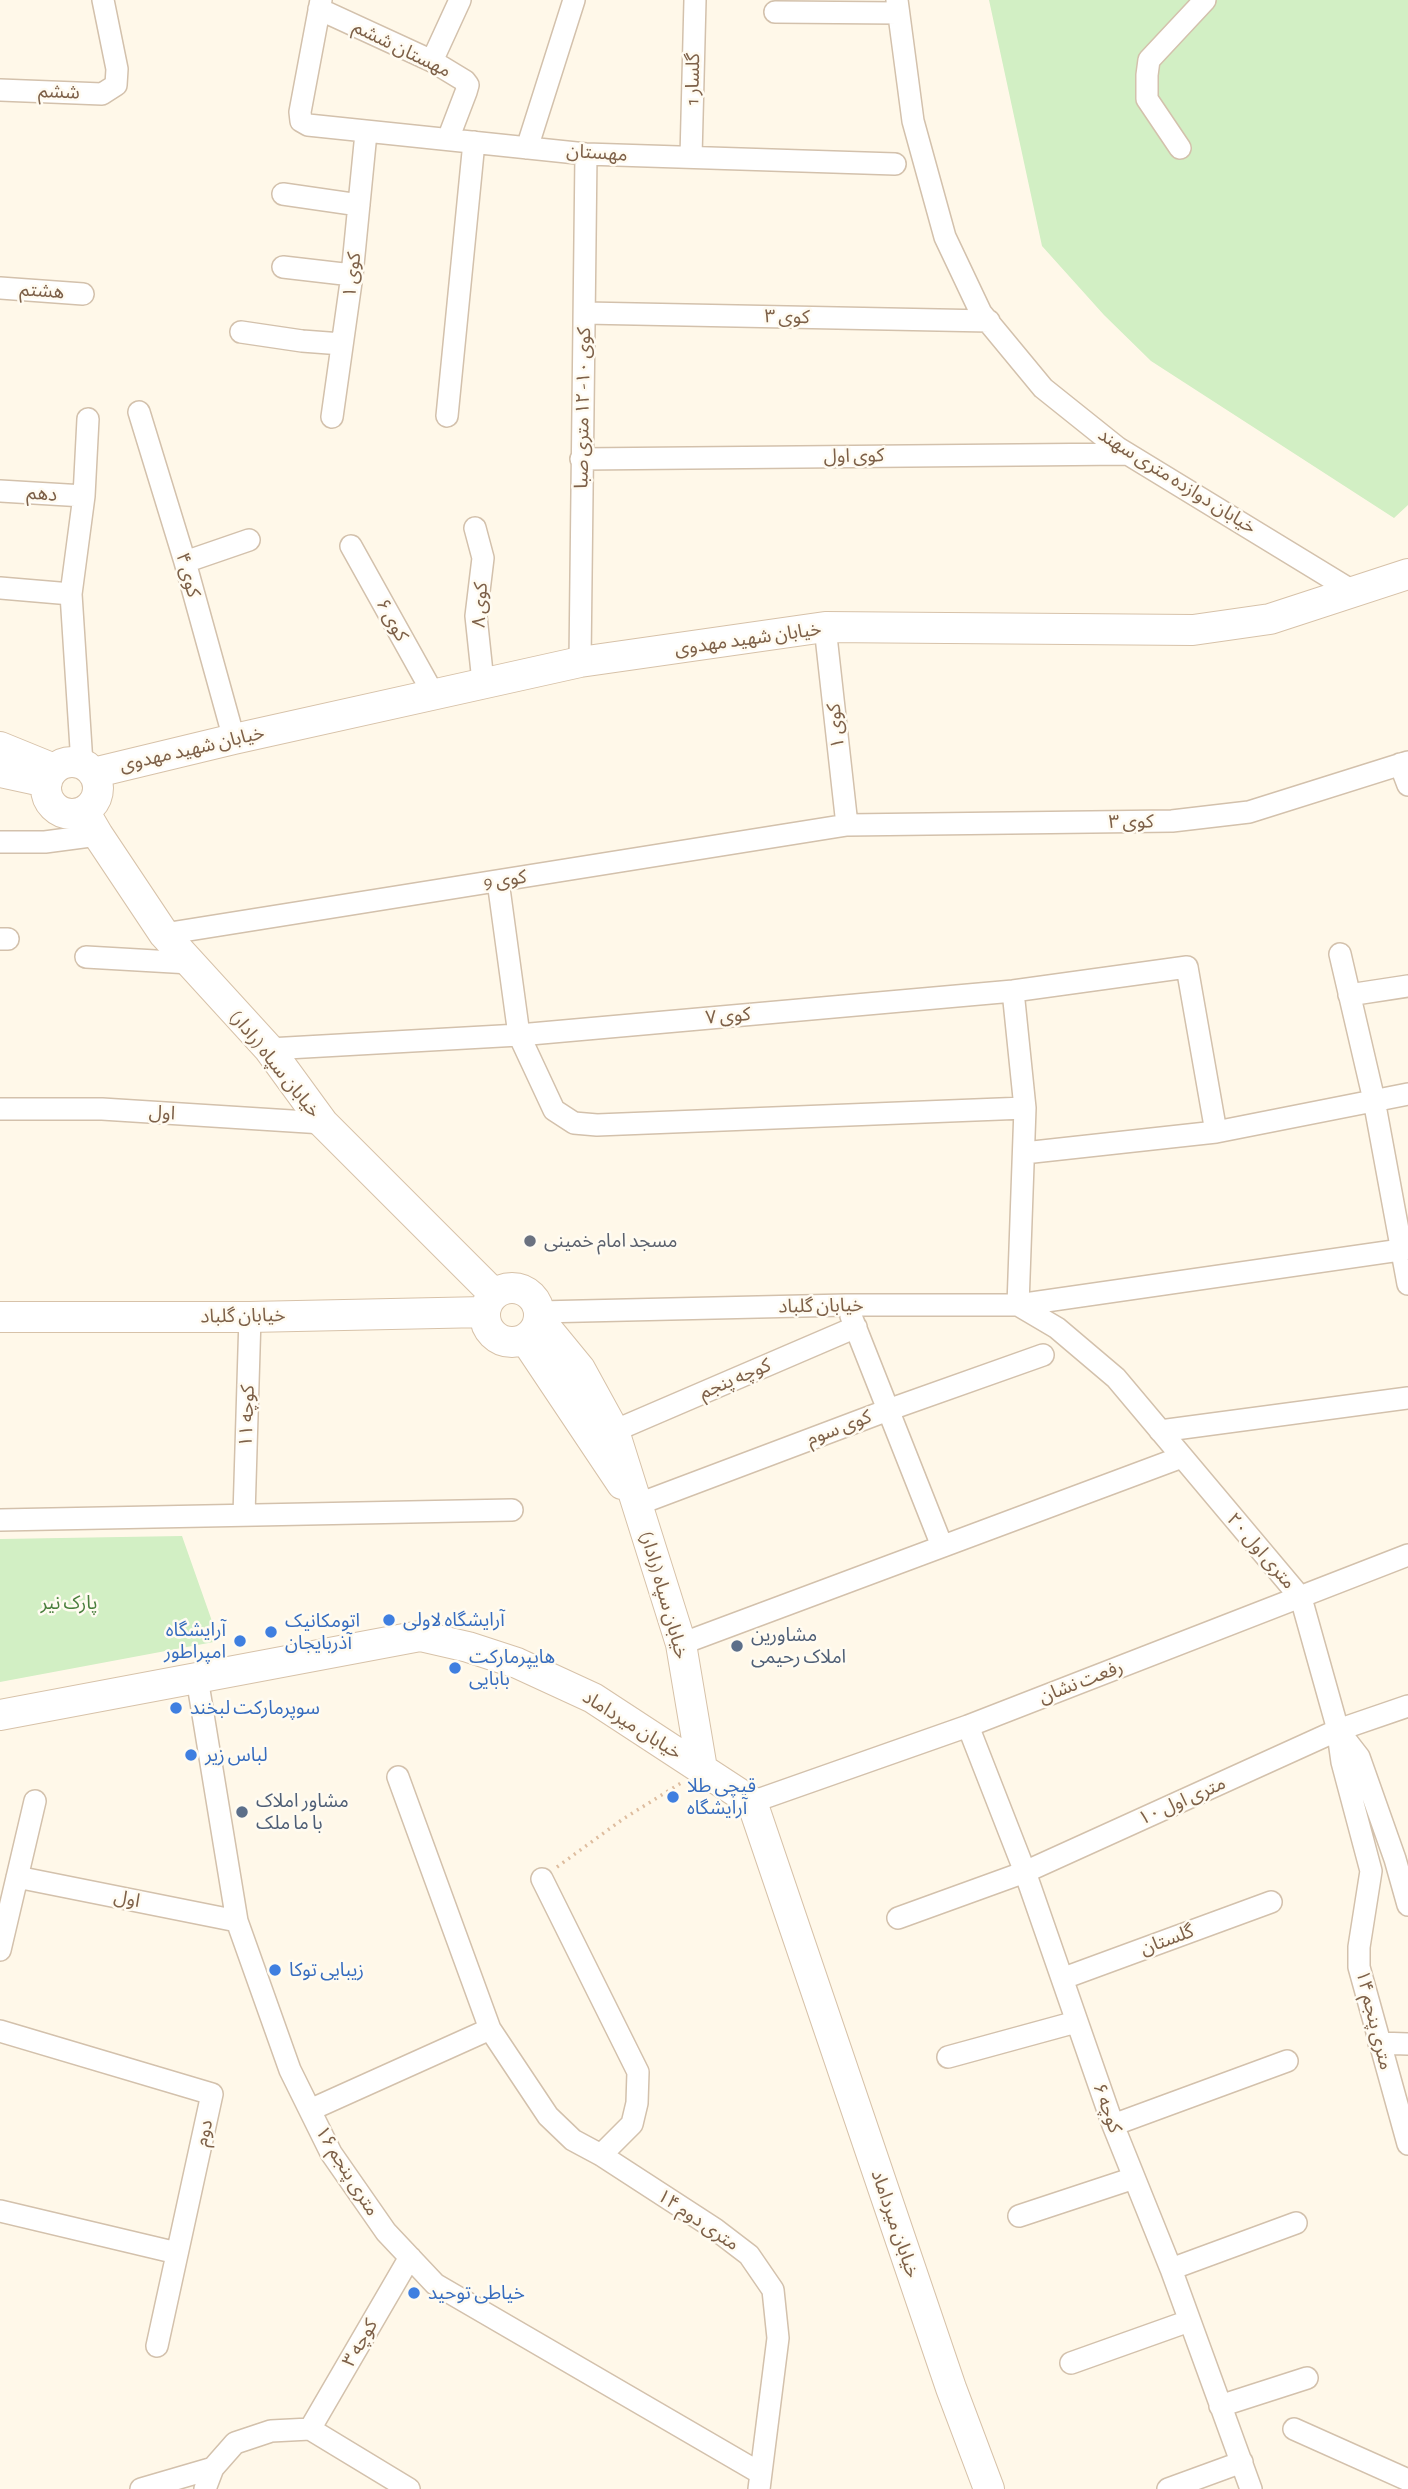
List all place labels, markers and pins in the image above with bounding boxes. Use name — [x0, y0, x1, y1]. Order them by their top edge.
place label: مسجد امام خمینی — [544, 1230, 678, 1252]
marker: مسجد امام خمینی — [522, 1233, 538, 1249]
place label: آرایشگاه لاولی — [403, 1609, 505, 1631]
place label: اتومکانیک آذربایجان — [285, 1610, 360, 1654]
marker: آرایشگاه لاولی — [381, 1612, 397, 1628]
place label: آرایشگاه امپراطور — [164, 1619, 226, 1663]
marker: اتومکانیک آذربایجان — [263, 1624, 279, 1640]
place label: مشاورین املاک رحیمی — [751, 1624, 846, 1668]
marker: آرایشگاه امپراطور — [232, 1633, 248, 1649]
marker: مشاورین املاک رحیمی — [729, 1638, 745, 1654]
place label: هایپرمارکت بابایی — [469, 1646, 555, 1690]
marker: هایپرمارکت بابایی — [447, 1660, 463, 1676]
place label: سوپرمارکت لبخند — [190, 1697, 320, 1719]
marker: سوپرمارکت لبخند — [168, 1700, 184, 1716]
place label: لباس زیر — [205, 1744, 268, 1766]
marker: لباس زیر — [183, 1747, 199, 1763]
place label: قیچی طلا آرایشگاه — [687, 1775, 756, 1819]
marker: قیچی طلا آرایشگاه — [665, 1789, 681, 1805]
place label: مشاور املاک با ما ملک — [256, 1790, 349, 1834]
marker: مشاور املاک با ما ملک — [234, 1804, 250, 1820]
place label: زیبایی توکا — [289, 1959, 364, 1981]
marker: زیبایی توکا — [267, 1962, 283, 1978]
place label: خیاطی توحید — [428, 2282, 525, 2304]
marker: خیاطی توحید — [406, 2285, 422, 2301]

